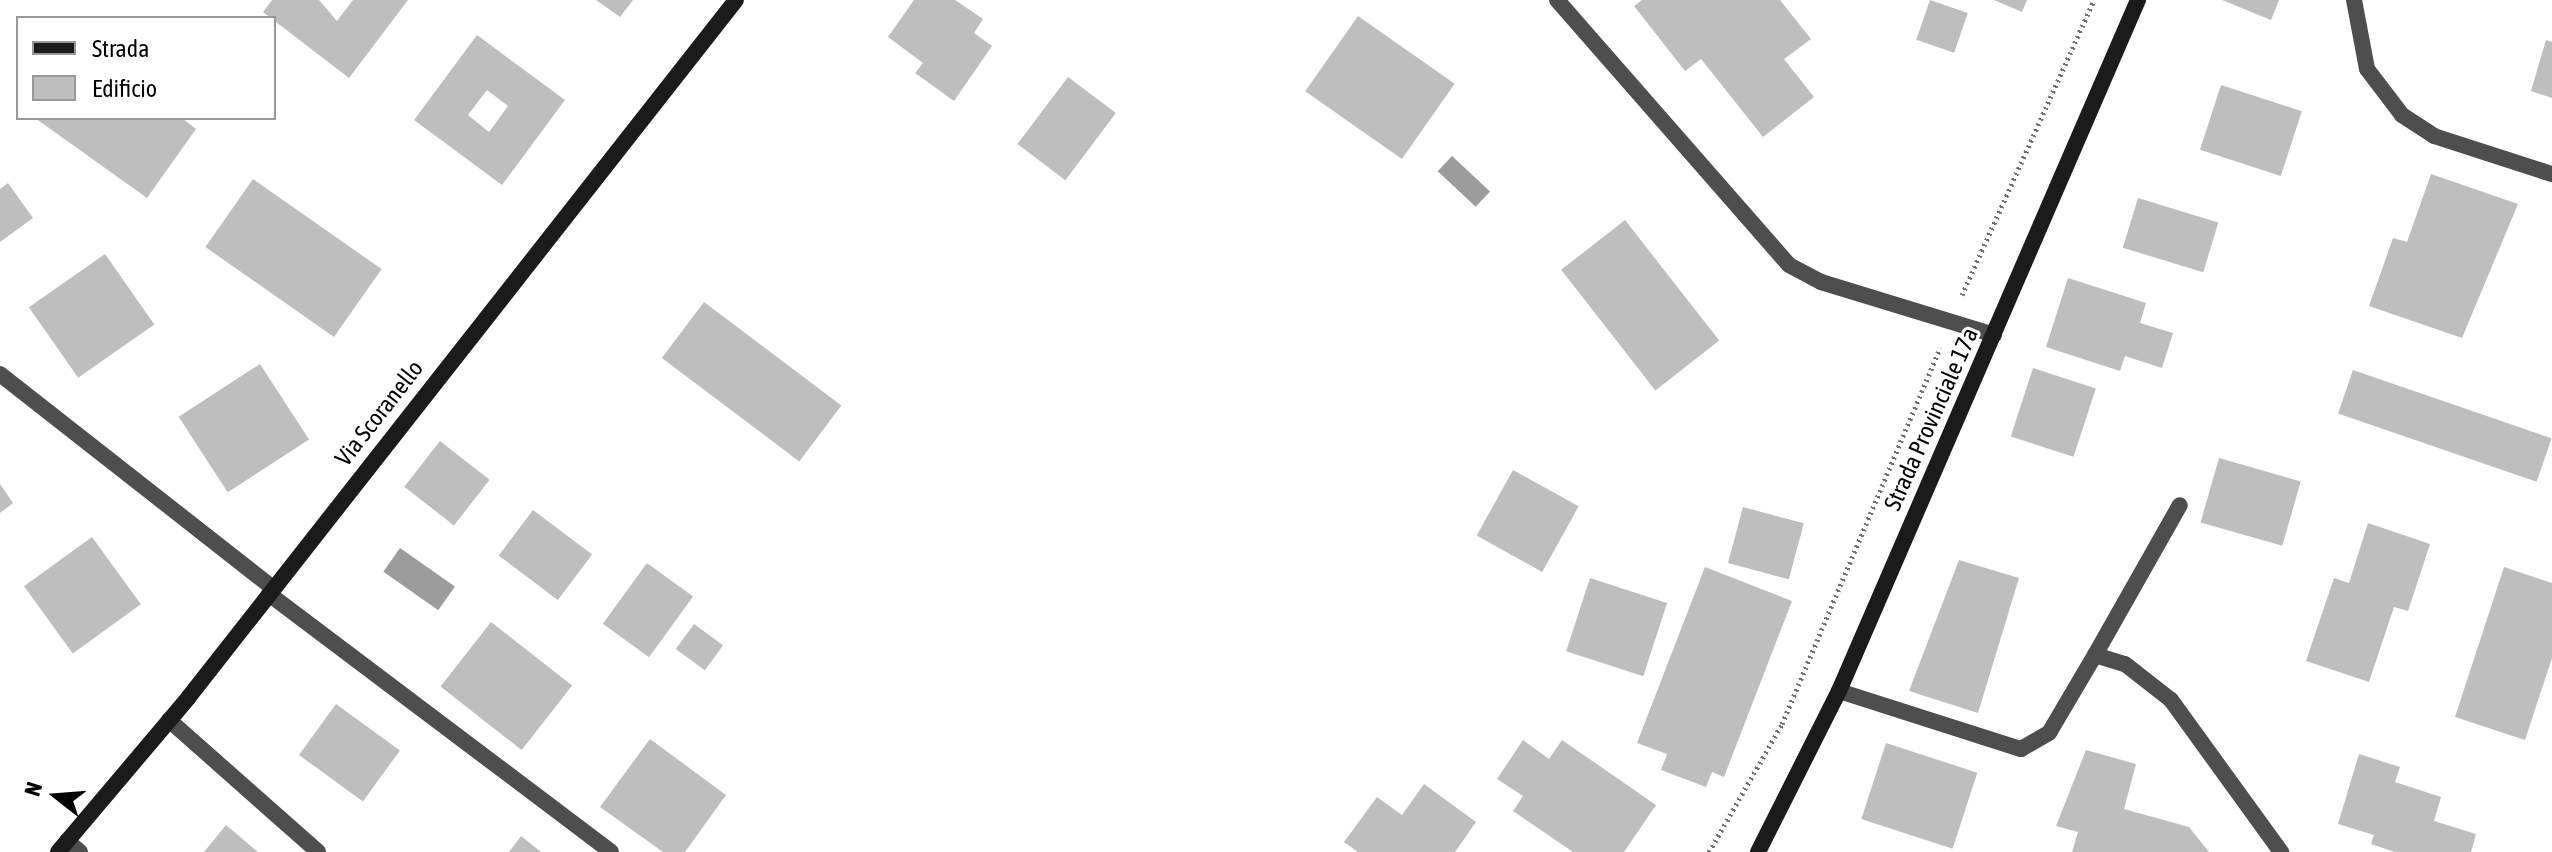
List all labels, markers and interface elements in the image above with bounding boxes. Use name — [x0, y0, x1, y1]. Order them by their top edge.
legend — [16, 16, 276, 120]
text: Strada — [92, 35, 149, 62]
text: Edificio — [92, 75, 157, 102]
street label: Strada Provinciale 17a — [1878, 323, 1984, 515]
street label: Via Scoranello — [329, 354, 429, 472]
north arrow — [16, 756, 96, 836]
text: N — [19, 779, 47, 799]

